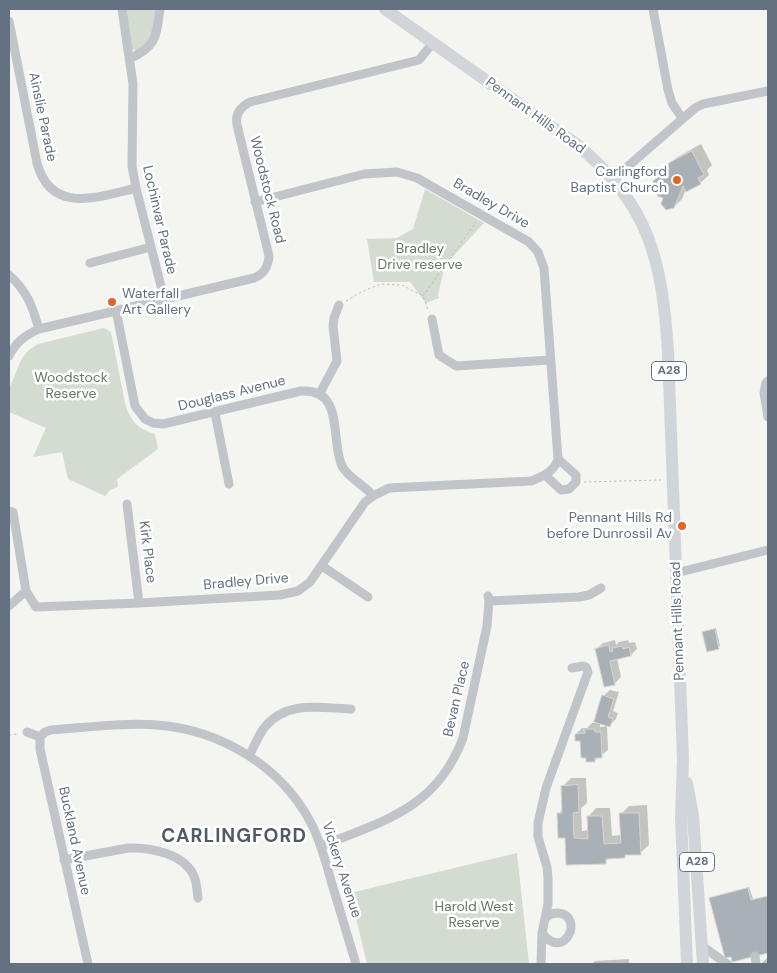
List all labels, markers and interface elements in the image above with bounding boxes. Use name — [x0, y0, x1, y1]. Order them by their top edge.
street label: Ainslie Parade — [24, 71, 60, 163]
street label: Pennant Hills Road — [482, 74, 588, 158]
street label: Woodstock Road — [246, 135, 288, 245]
street label: Lochinvar Parade — [138, 164, 180, 276]
place label: Carlingford Baptist Church — [571, 164, 667, 196]
marker: Carlingford Baptist Church — [671, 174, 683, 186]
street label: Bradley Drive — [450, 175, 532, 233]
park label: Bradley Drive reserve — [378, 241, 462, 274]
place label: Waterfall Art Gallery — [122, 286, 191, 318]
marker: Waterfall Art Gallery — [106, 296, 118, 308]
road number: A28 — [652, 362, 686, 381]
park label: Woodstock Reserve — [34, 370, 108, 402]
street label: Douglass Avenue — [177, 373, 287, 415]
place label: Pennant Hills Rd before Dunrossil Av — [547, 510, 672, 542]
street label: Kirk Place — [135, 520, 159, 584]
marker: Pennant Hills Rd before Dunrossil Av — [676, 520, 688, 532]
street label: Pennant Hills Road — [668, 561, 688, 681]
street label: Bradley Drive — [203, 570, 289, 594]
street label: Bevan Place — [440, 659, 474, 739]
street label: Buckland Avenue — [54, 785, 94, 897]
street label: Vickery Avenue — [318, 820, 364, 920]
district label: CARLINGFORD — [160, 826, 308, 848]
road number: A28 — [680, 852, 714, 872]
park label: Harold West Reserve — [435, 899, 513, 932]

